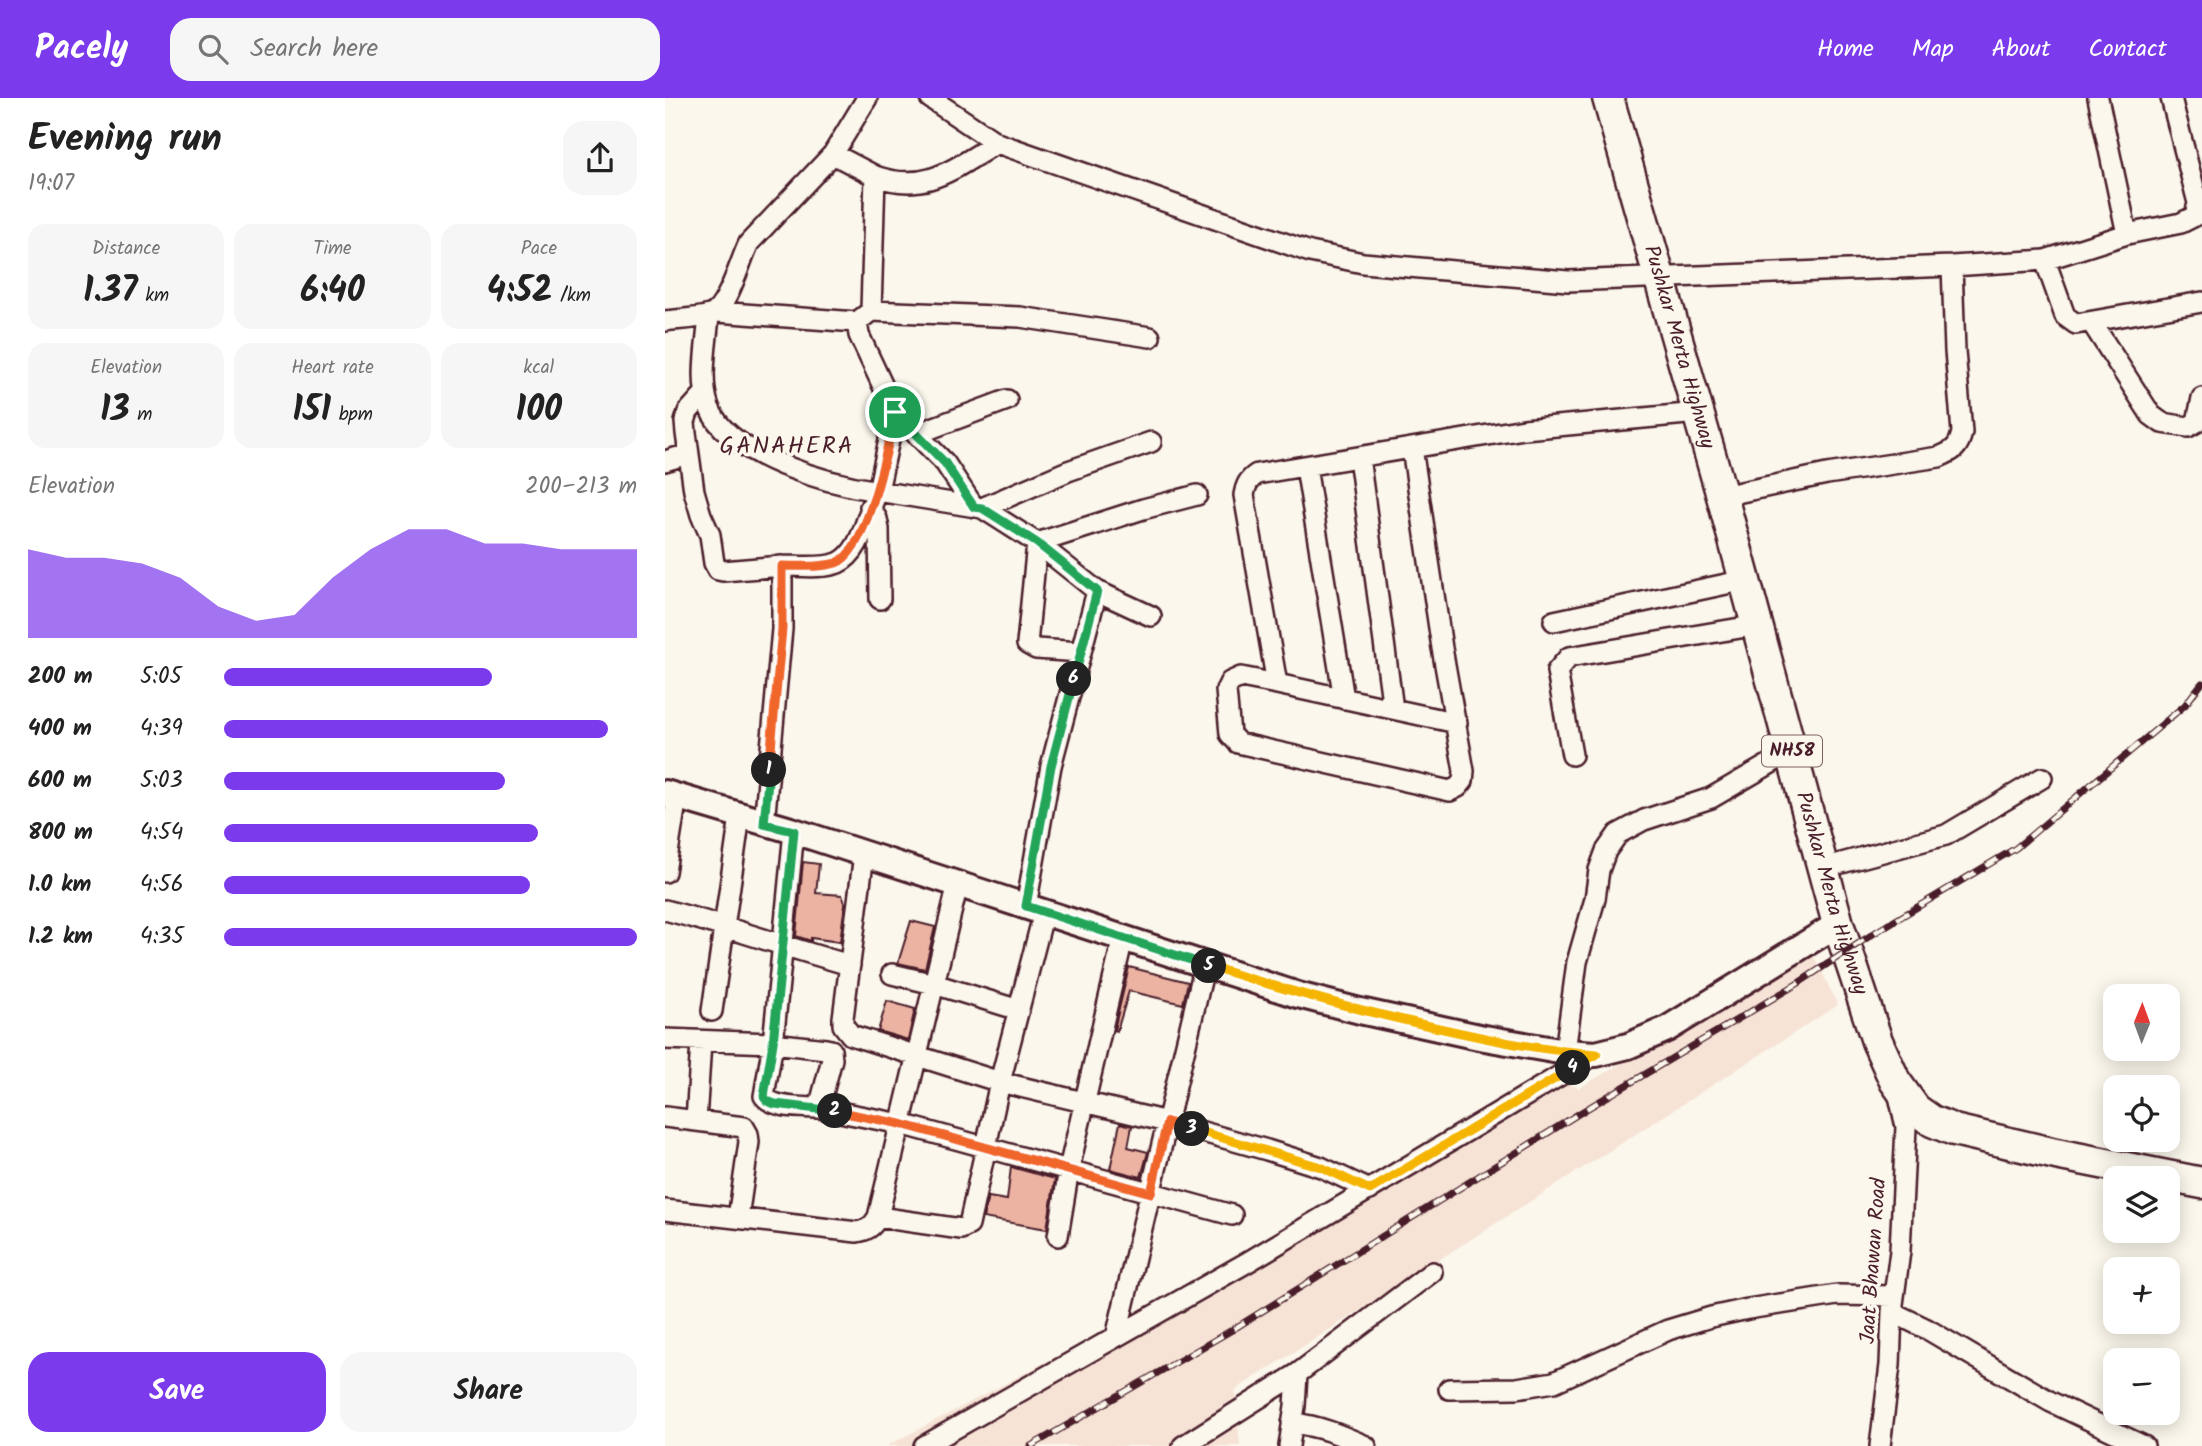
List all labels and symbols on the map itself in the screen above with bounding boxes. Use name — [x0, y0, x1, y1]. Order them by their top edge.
street label: Pushkar Merta Highway — [1634, 241, 1724, 453]
pin — [865, 382, 925, 442]
district label: GANAHERA — [720, 427, 854, 466]
pin: 6 — [1057, 662, 1091, 696]
road number: NH58 — [1762, 736, 1822, 766]
pin: 1 — [751, 752, 787, 788]
street label: Pushkar Merta Highway — [1786, 788, 1877, 999]
pin: 5 — [1191, 948, 1227, 984]
north arrow — [2103, 984, 2181, 1060]
pin: 4 — [1555, 1051, 1591, 1086]
pin: 2 — [817, 1094, 853, 1128]
pin: 3 — [1175, 1112, 1209, 1146]
street label: Jaat Bhawan Road — [1852, 1176, 1896, 1345]

